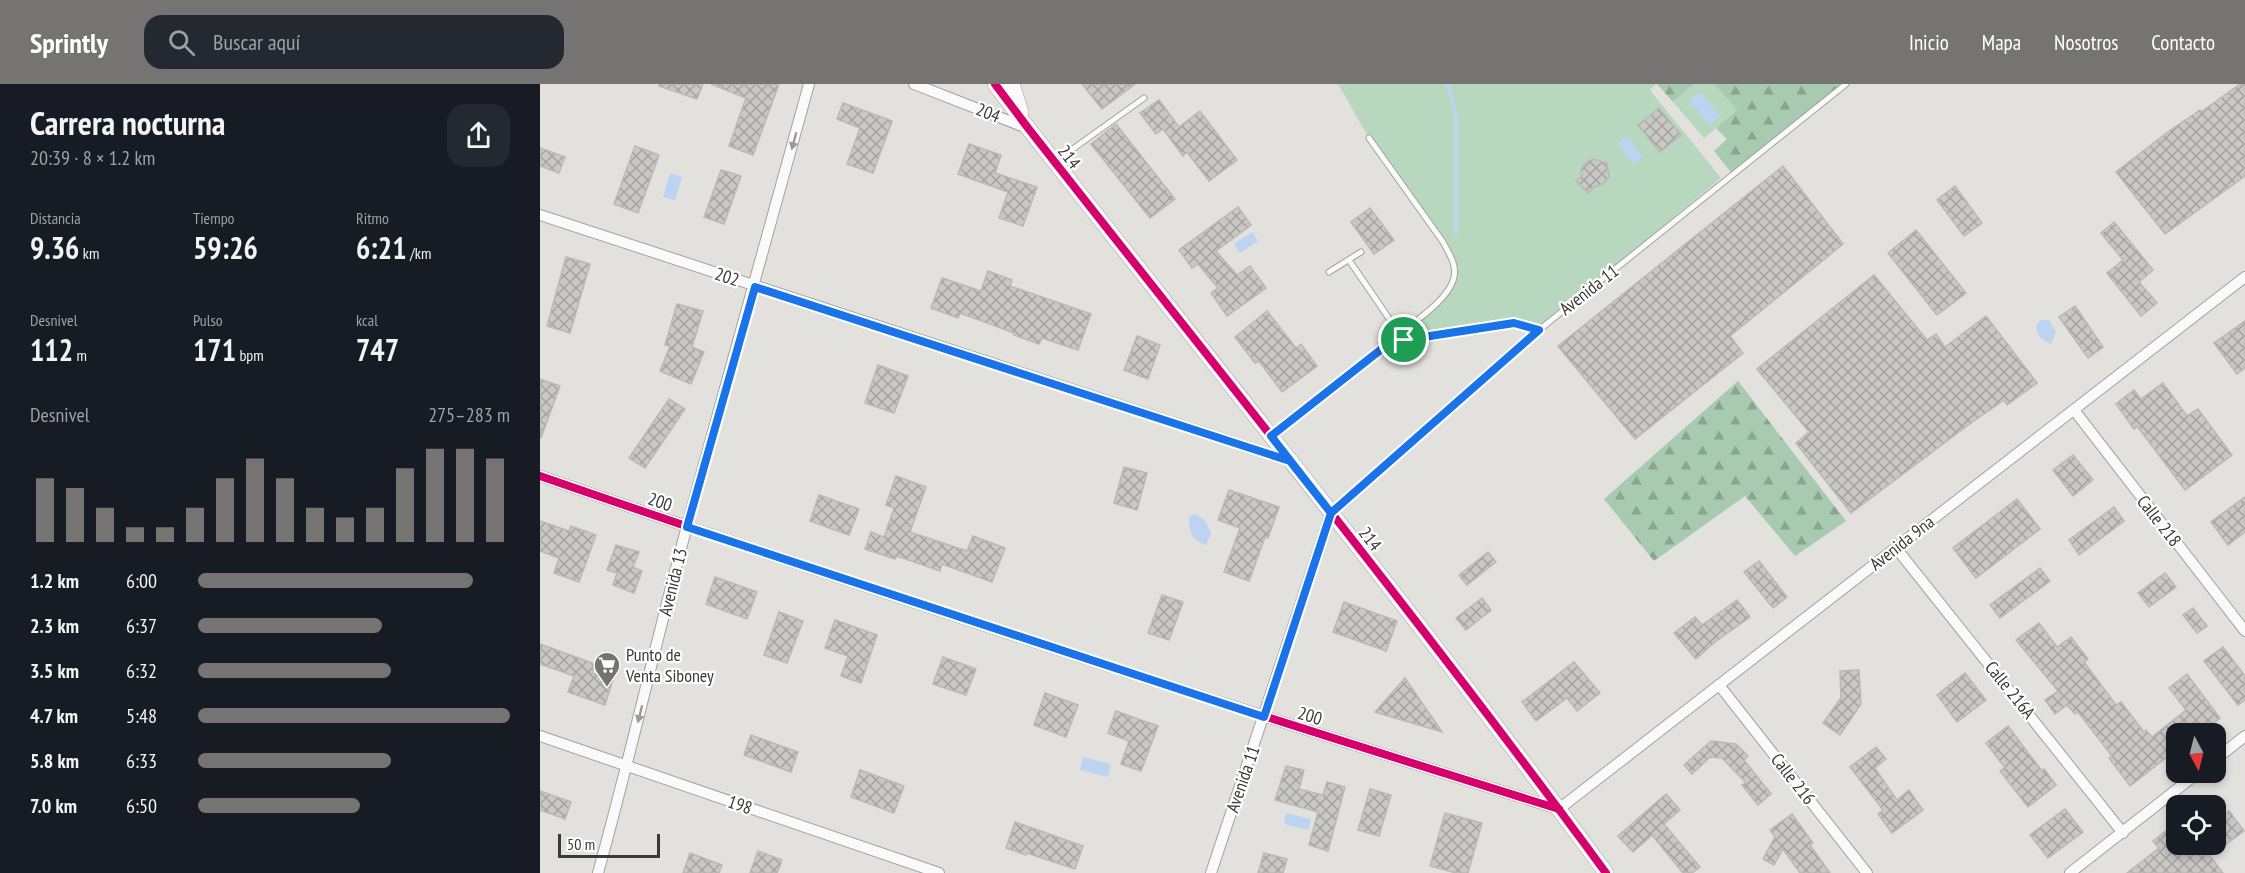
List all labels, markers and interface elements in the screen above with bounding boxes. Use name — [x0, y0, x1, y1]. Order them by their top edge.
search box — [144, 15, 564, 69]
text: Sprintly — [30, 24, 108, 61]
icon: search — [165, 26, 198, 59]
text: Buscar aquí — [213, 28, 300, 56]
text: Inicio — [1909, 29, 1949, 56]
text: Mapa — [1982, 29, 2021, 56]
text: Nosotros — [2054, 29, 2118, 56]
text: Contacto — [2151, 29, 2215, 56]
street label: 204 — [973, 97, 1004, 128]
text: Carrera nocturna — [30, 101, 225, 144]
button: share — [447, 104, 510, 167]
one-way arrow — [788, 131, 798, 150]
street label: 214 — [1053, 140, 1086, 173]
text: 20:39 · 8 × 1.2 km — [30, 145, 155, 171]
text: Distancia — [30, 208, 81, 228]
text: Tiempo — [193, 208, 235, 228]
text: Ritmo — [356, 208, 389, 228]
text: 9.36 — [30, 228, 79, 267]
text: 59:26 — [193, 228, 258, 267]
text: 6:21 — [356, 228, 407, 267]
text: km — [79, 243, 99, 263]
text: /km — [407, 243, 431, 263]
street label: Avenida 11 — [1554, 259, 1623, 320]
street label: 202 — [712, 262, 742, 291]
text: Desnivel — [30, 310, 77, 330]
text: Pulso — [193, 310, 223, 330]
text: kcal — [356, 310, 378, 330]
pin — [1378, 314, 1429, 365]
icon: arrive — [1387, 323, 1420, 356]
text: 112 — [30, 330, 73, 369]
text: 171 — [193, 330, 236, 369]
text: 747 — [356, 330, 399, 369]
text: m — [73, 345, 87, 365]
text: bpm — [236, 345, 264, 365]
text: Desnivel — [30, 402, 89, 428]
text: 275–283 m — [428, 402, 510, 428]
street label: 200 — [645, 487, 675, 516]
street label: Calle 218 — [2132, 490, 2187, 551]
street label: Avenida 9na — [1865, 510, 1939, 575]
street label: 214 — [1354, 522, 1387, 555]
street label: Avenida 13 — [653, 546, 692, 618]
text: 1.2 km — [30, 568, 79, 594]
text: 6:00 — [126, 568, 157, 594]
text: 2.3 km — [30, 613, 79, 639]
text: 6:37 — [126, 613, 157, 639]
place label: Punto de Venta Siboney — [625, 643, 714, 687]
supermarket icon: Punto de Venta Siboney — [592, 650, 622, 688]
street label: Calle 216A — [1980, 656, 2041, 724]
text: 3.5 km — [30, 658, 79, 684]
text: 6:32 — [126, 658, 157, 684]
street label: 200 — [1295, 701, 1325, 730]
text: 4.7 km — [30, 703, 78, 729]
text: 5:48 — [126, 703, 157, 729]
one-way arrow — [635, 705, 645, 724]
north arrow — [2166, 723, 2226, 783]
map controls — [2166, 723, 2226, 855]
street label: Avenida 11 — [1220, 742, 1265, 815]
text: 5.8 km — [30, 748, 79, 774]
text: 6:33 — [126, 748, 157, 774]
street label: Calle 216 — [1766, 748, 1821, 809]
street label: 198 — [725, 790, 755, 819]
text: 7.0 km — [30, 793, 77, 819]
text: 6:50 — [126, 793, 157, 819]
button: locate — [2166, 795, 2226, 855]
scale bar — [558, 831, 660, 858]
text: 50 m — [567, 834, 595, 854]

